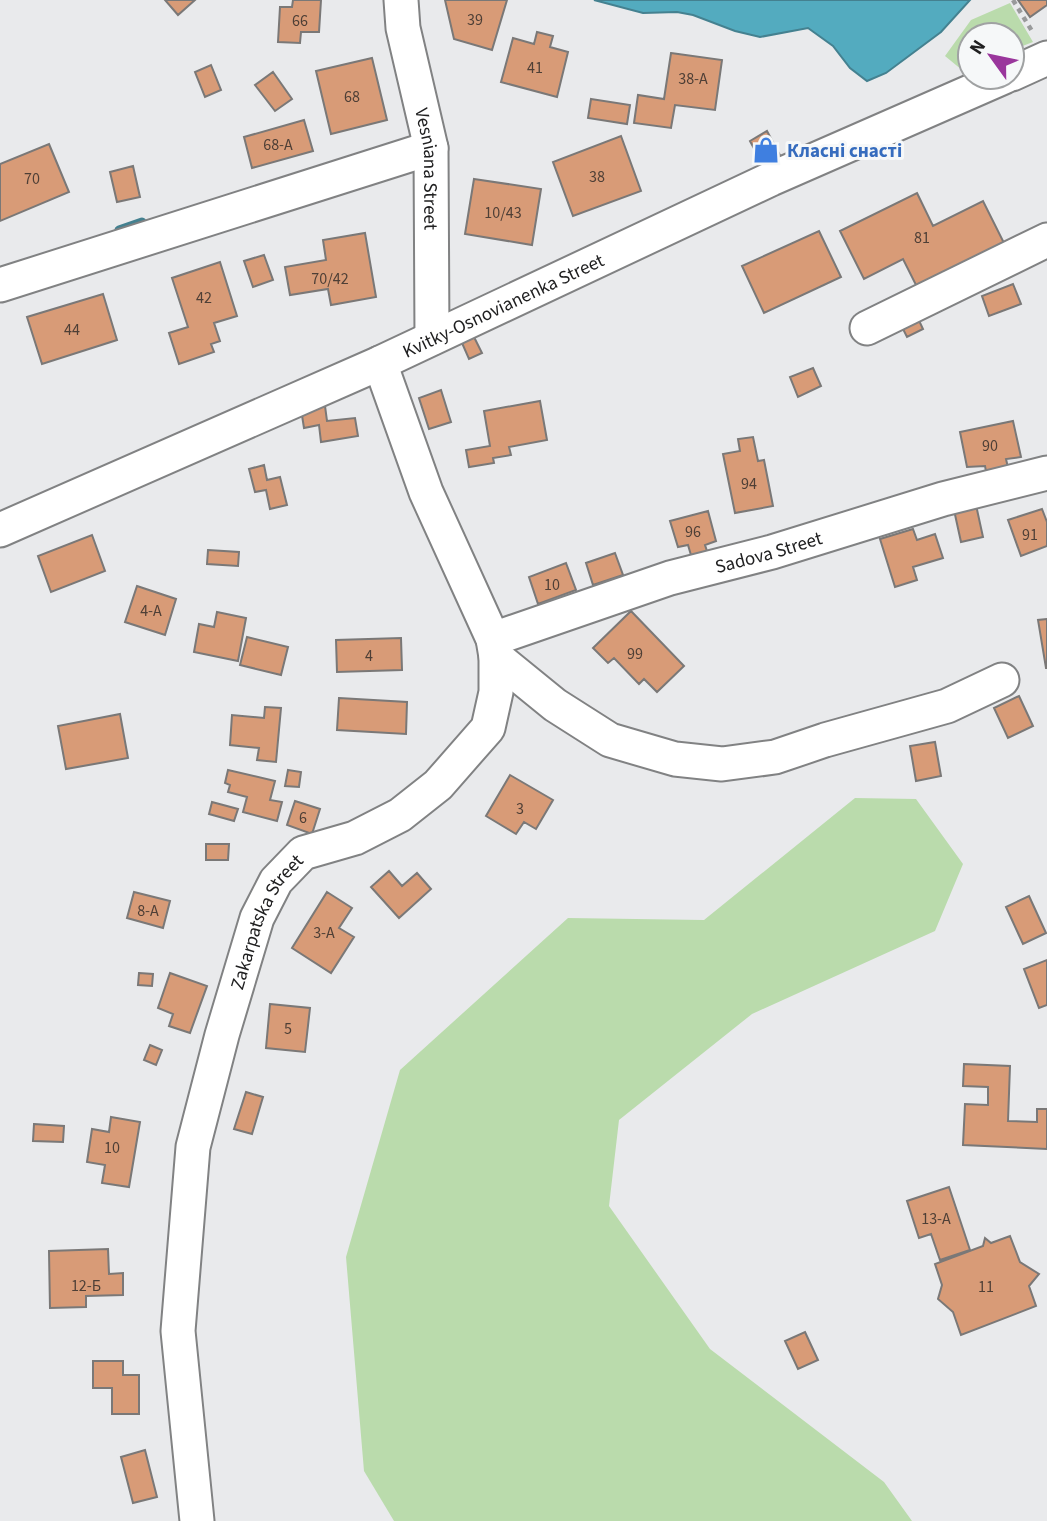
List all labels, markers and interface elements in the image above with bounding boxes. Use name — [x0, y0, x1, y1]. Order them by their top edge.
house number: 39 — [467, 9, 483, 31]
house number: 66 — [292, 10, 308, 32]
north arrow — [956, 21, 1026, 91]
text: N — [963, 35, 993, 60]
house number: 41 — [527, 57, 543, 79]
house number: 38-А — [678, 68, 708, 90]
house number: 68 — [344, 86, 360, 108]
street label: Vesniana Street — [407, 106, 443, 231]
house number: 68-А — [263, 134, 293, 156]
shop icon: Класні снасті — [751, 135, 781, 165]
place label: Класні снасті — [787, 138, 902, 165]
house number: 38 — [589, 166, 605, 188]
house number: 70 — [24, 168, 40, 190]
house number: 10/43 — [484, 202, 522, 224]
house number: 81 — [914, 227, 930, 249]
street label: Kvitky-Osnovianenka Street — [398, 247, 609, 365]
house number: 70/42 — [311, 268, 349, 290]
house number: 42 — [196, 287, 212, 309]
house number: 44 — [64, 319, 80, 341]
house number: 90 — [982, 435, 998, 457]
house number: 94 — [741, 473, 757, 495]
house number: 96 — [685, 521, 701, 543]
house number: 91 — [1022, 524, 1038, 546]
street label: Sadova Street — [712, 525, 826, 581]
house number: 10 — [544, 574, 560, 596]
house number: 4-А — [140, 600, 162, 622]
house number: 99 — [627, 643, 643, 665]
house number: 4 — [365, 645, 373, 667]
house number: 3 — [516, 798, 524, 820]
house number: 6 — [299, 807, 307, 829]
street label: Zakarpatska Street — [224, 848, 310, 993]
house number: 8-А — [137, 900, 159, 922]
house number: 3-А — [313, 922, 335, 944]
house number: 5 — [284, 1018, 292, 1040]
house number: 10 — [104, 1137, 120, 1159]
house number: 13-А — [921, 1208, 951, 1230]
house number: 12-Б — [71, 1275, 101, 1297]
house number: 11 — [978, 1276, 994, 1298]

